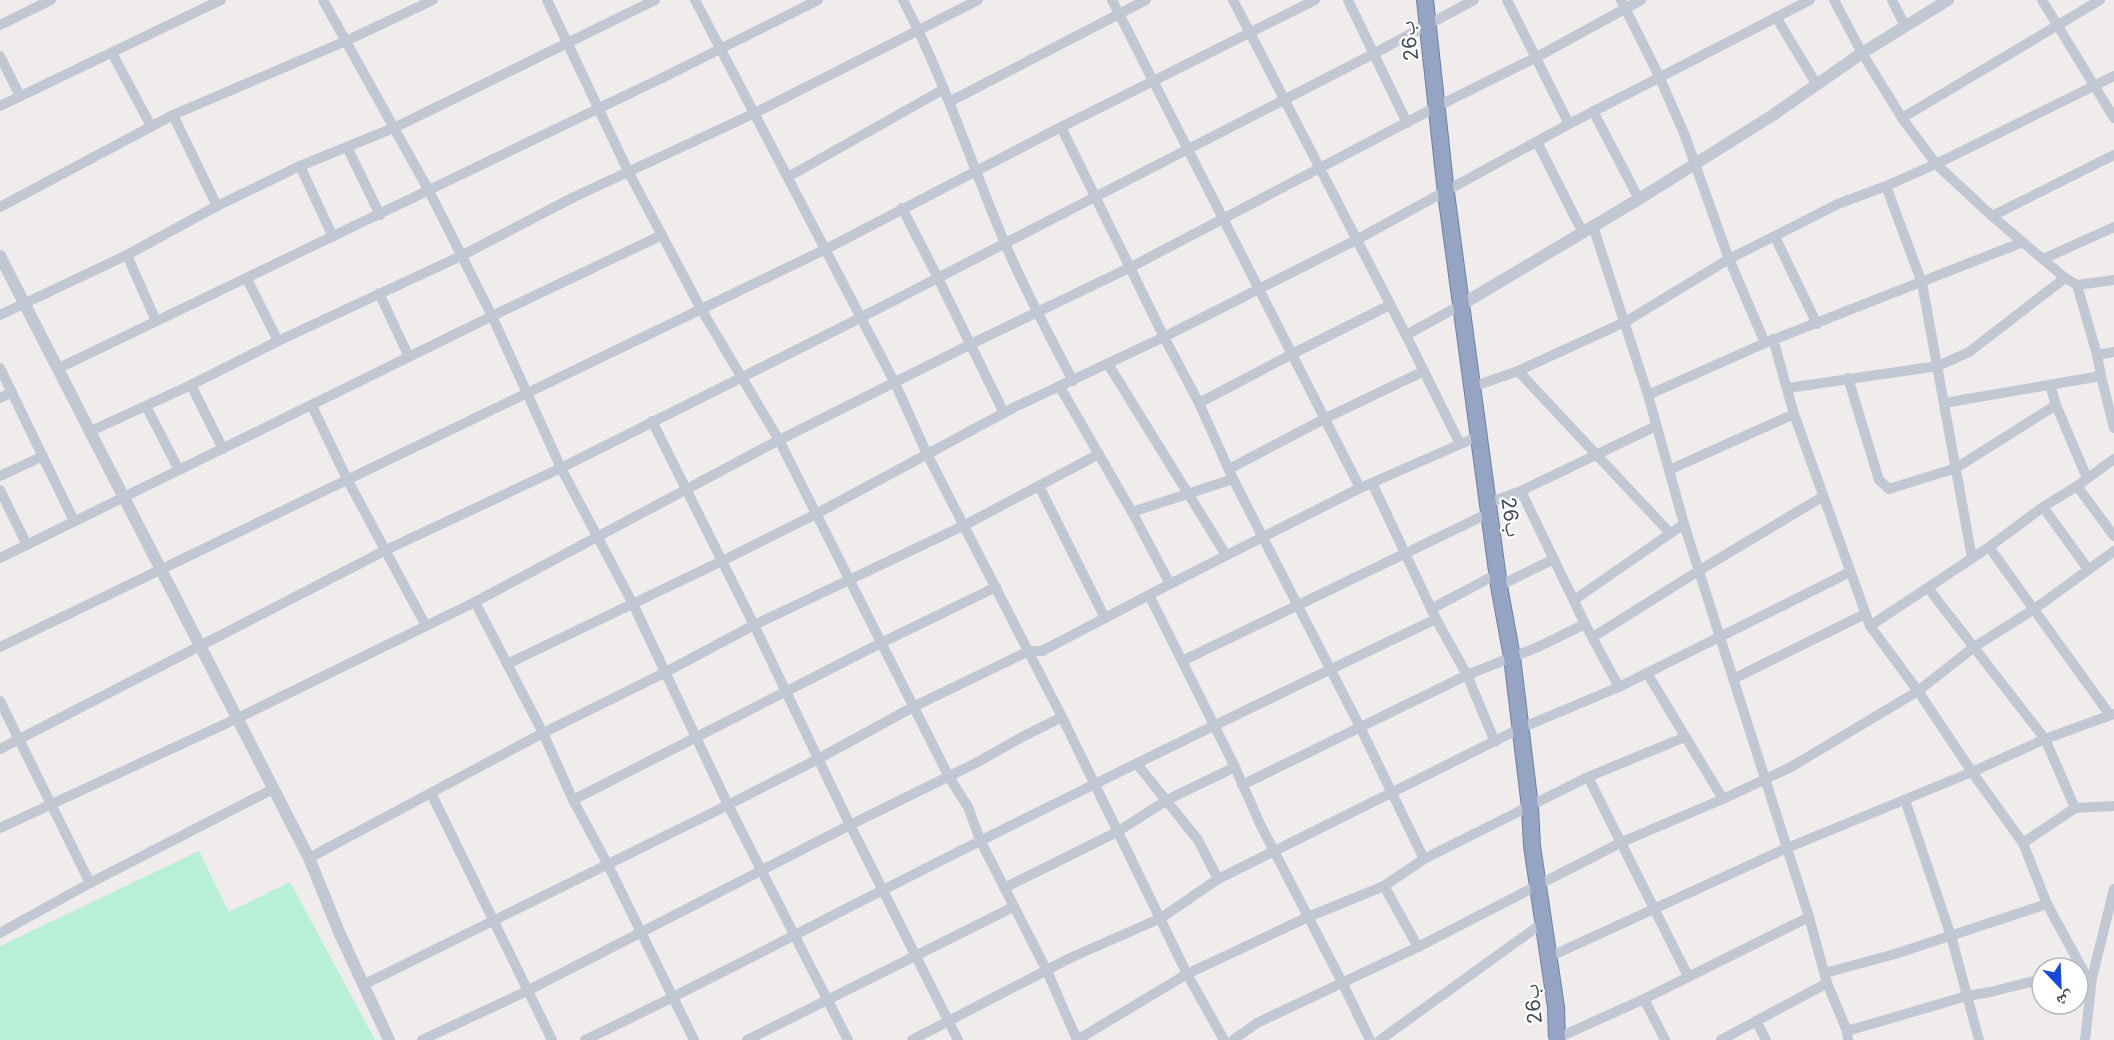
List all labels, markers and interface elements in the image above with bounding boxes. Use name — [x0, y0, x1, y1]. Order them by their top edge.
street label: 26ب — [1395, 20, 1423, 62]
street label: 26ب — [1496, 495, 1526, 539]
north arrow — [2030, 956, 2090, 1016]
street label: 26ب — [1519, 983, 1547, 1025]
text: ش — [2054, 987, 2078, 1012]

